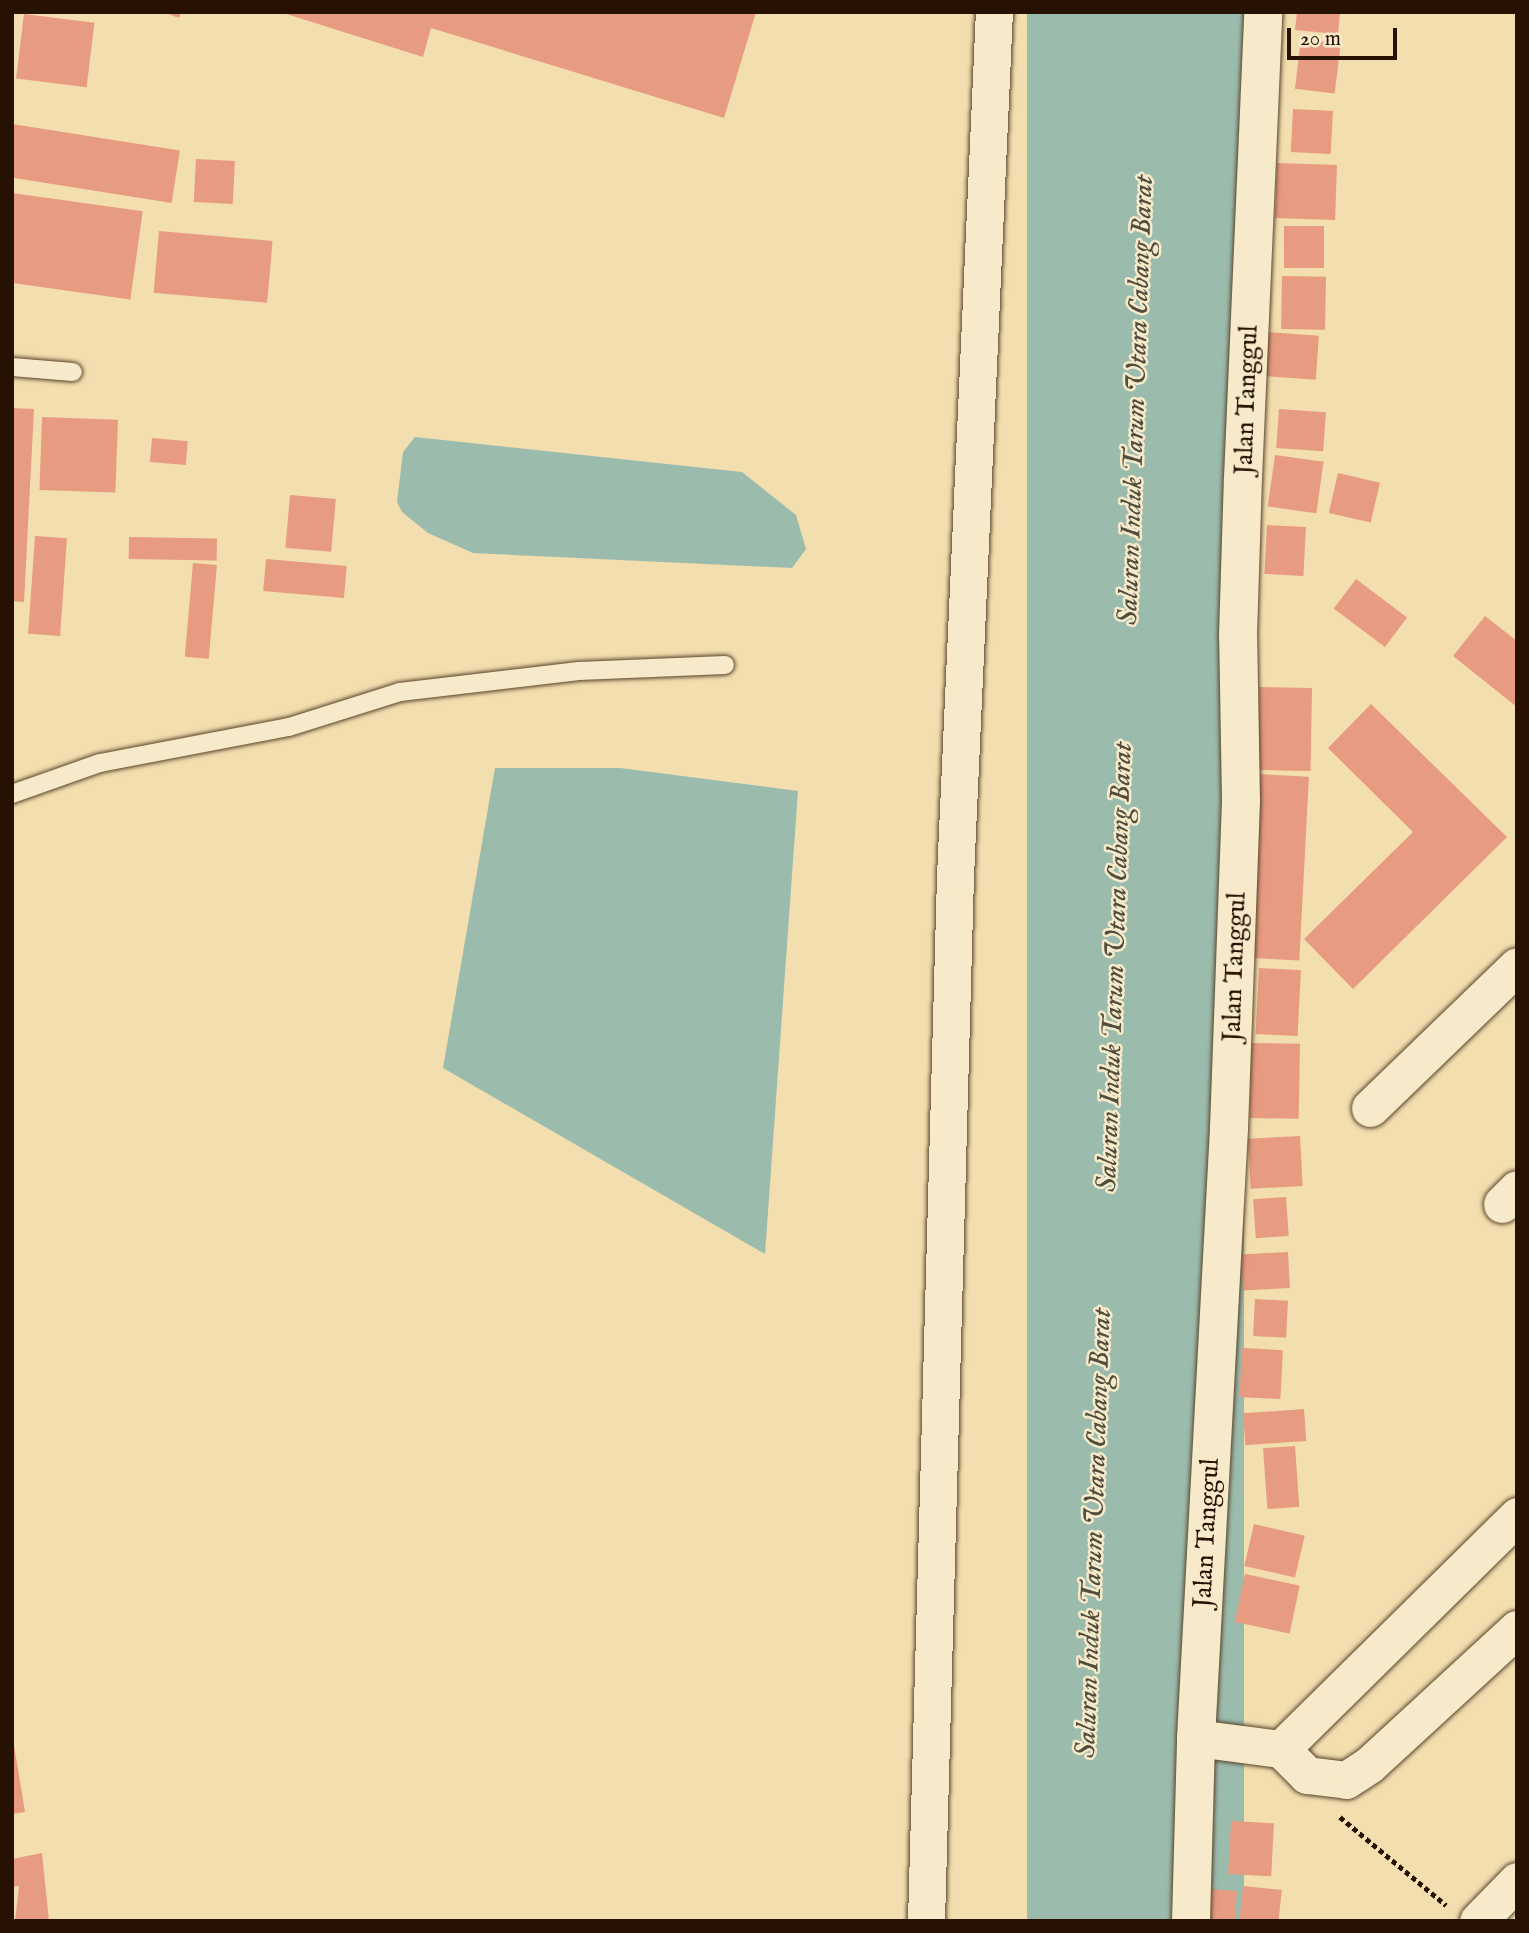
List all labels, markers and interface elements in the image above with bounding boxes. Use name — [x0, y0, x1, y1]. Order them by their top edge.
scale bar — [1291, 14, 1401, 58]
text: 20 m — [1300, 26, 1341, 53]
water label: Saluran Induk Tarum Utara Cabang Barat — [1112, 174, 1162, 626]
street label: Jalan Tanggul — [1229, 325, 1265, 475]
water label: Saluran Induk Tarum Utara Cabang Barat — [1091, 741, 1141, 1193]
street label: Jalan Tanggul — [1217, 892, 1253, 1042]
water label: Saluran Induk Tarum Utara Cabang Barat — [1070, 1307, 1120, 1759]
street label: Jalan Tanggul — [1187, 1457, 1227, 1609]

